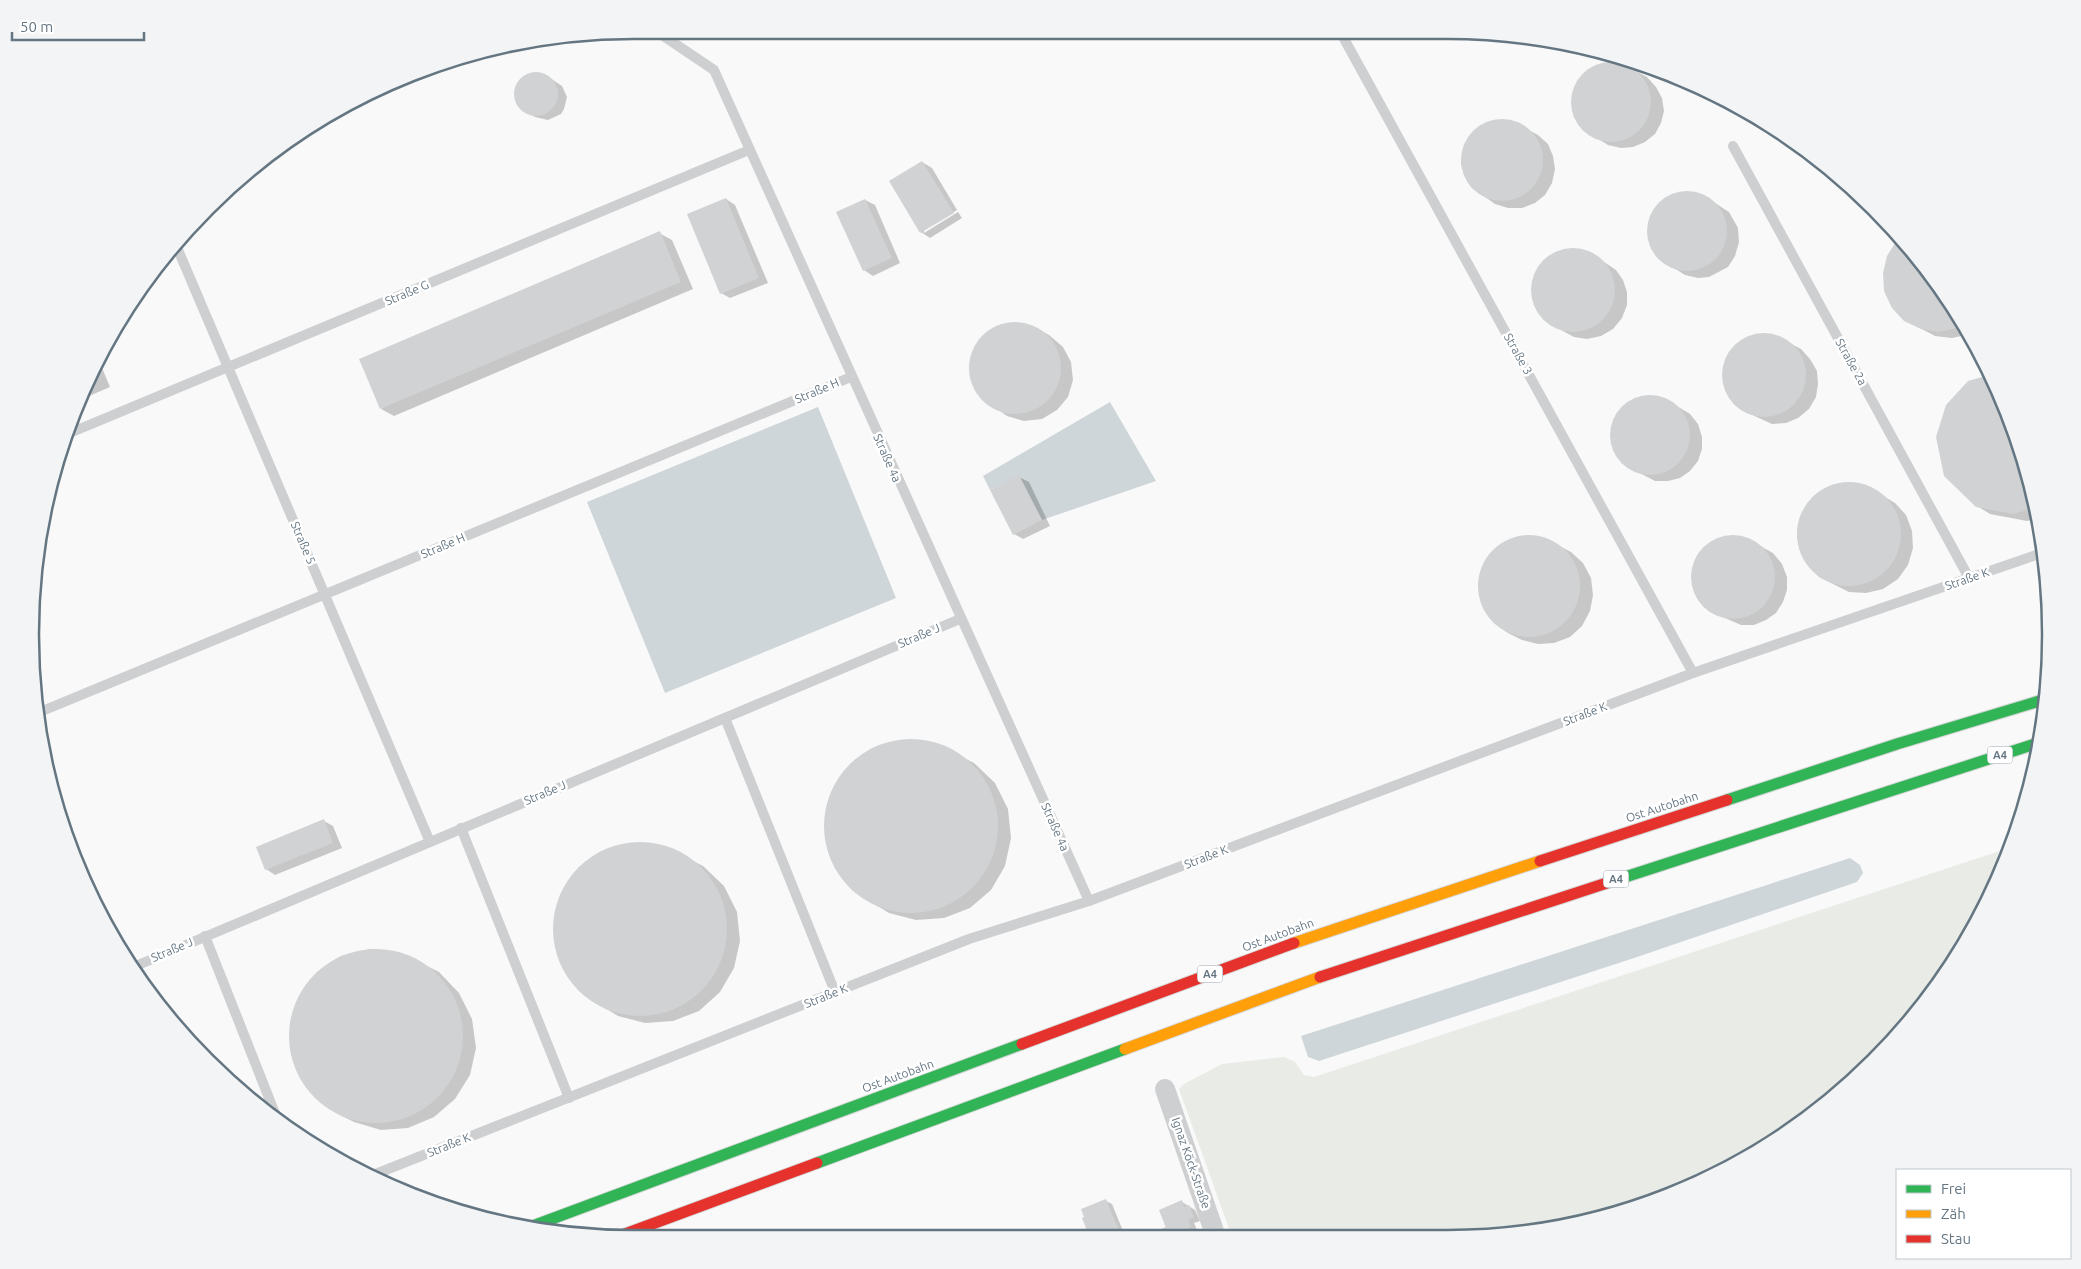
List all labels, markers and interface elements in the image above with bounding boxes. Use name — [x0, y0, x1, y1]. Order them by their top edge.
scale bar — [12, 10, 145, 42]
text: 50 m — [20, 18, 53, 35]
street label: Straße G — [383, 278, 431, 308]
street label: Straße 3 — [1502, 331, 1535, 377]
street label: Straße 2a — [1833, 336, 1870, 387]
street label: Straße H — [793, 375, 841, 406]
street label: Straße 4a — [871, 432, 904, 484]
street label: Straße 5 — [289, 520, 318, 566]
street label: Straße H — [419, 530, 467, 561]
street label: Straße K — [1943, 565, 1991, 592]
street label: Straße J — [896, 621, 942, 650]
street label: Straße K — [1561, 699, 1609, 728]
road number: A4 — [1988, 746, 2012, 764]
street label: Straße J — [522, 778, 568, 807]
street label: Ost Autobahn — [1624, 789, 1700, 824]
street label: Straße 4a — [1039, 801, 1072, 853]
street label: Straße K — [1182, 842, 1230, 871]
road number: A4 — [1604, 871, 1628, 888]
street label: Ost Autobahn — [1240, 916, 1315, 954]
street label: Straße J — [149, 935, 195, 964]
road number: A4 — [1198, 966, 1222, 982]
street label: Straße K — [802, 981, 850, 1010]
street label: Ost Autobahn — [860, 1057, 935, 1095]
street label: Ignaz Köck-Straße — [1170, 1115, 1213, 1210]
street label: Straße K — [425, 1130, 473, 1159]
legend — [1896, 1169, 2071, 1259]
text: Frei — [1941, 1180, 1966, 1197]
text: Zäh — [1941, 1205, 1966, 1222]
text: Stau — [1941, 1230, 1971, 1247]

